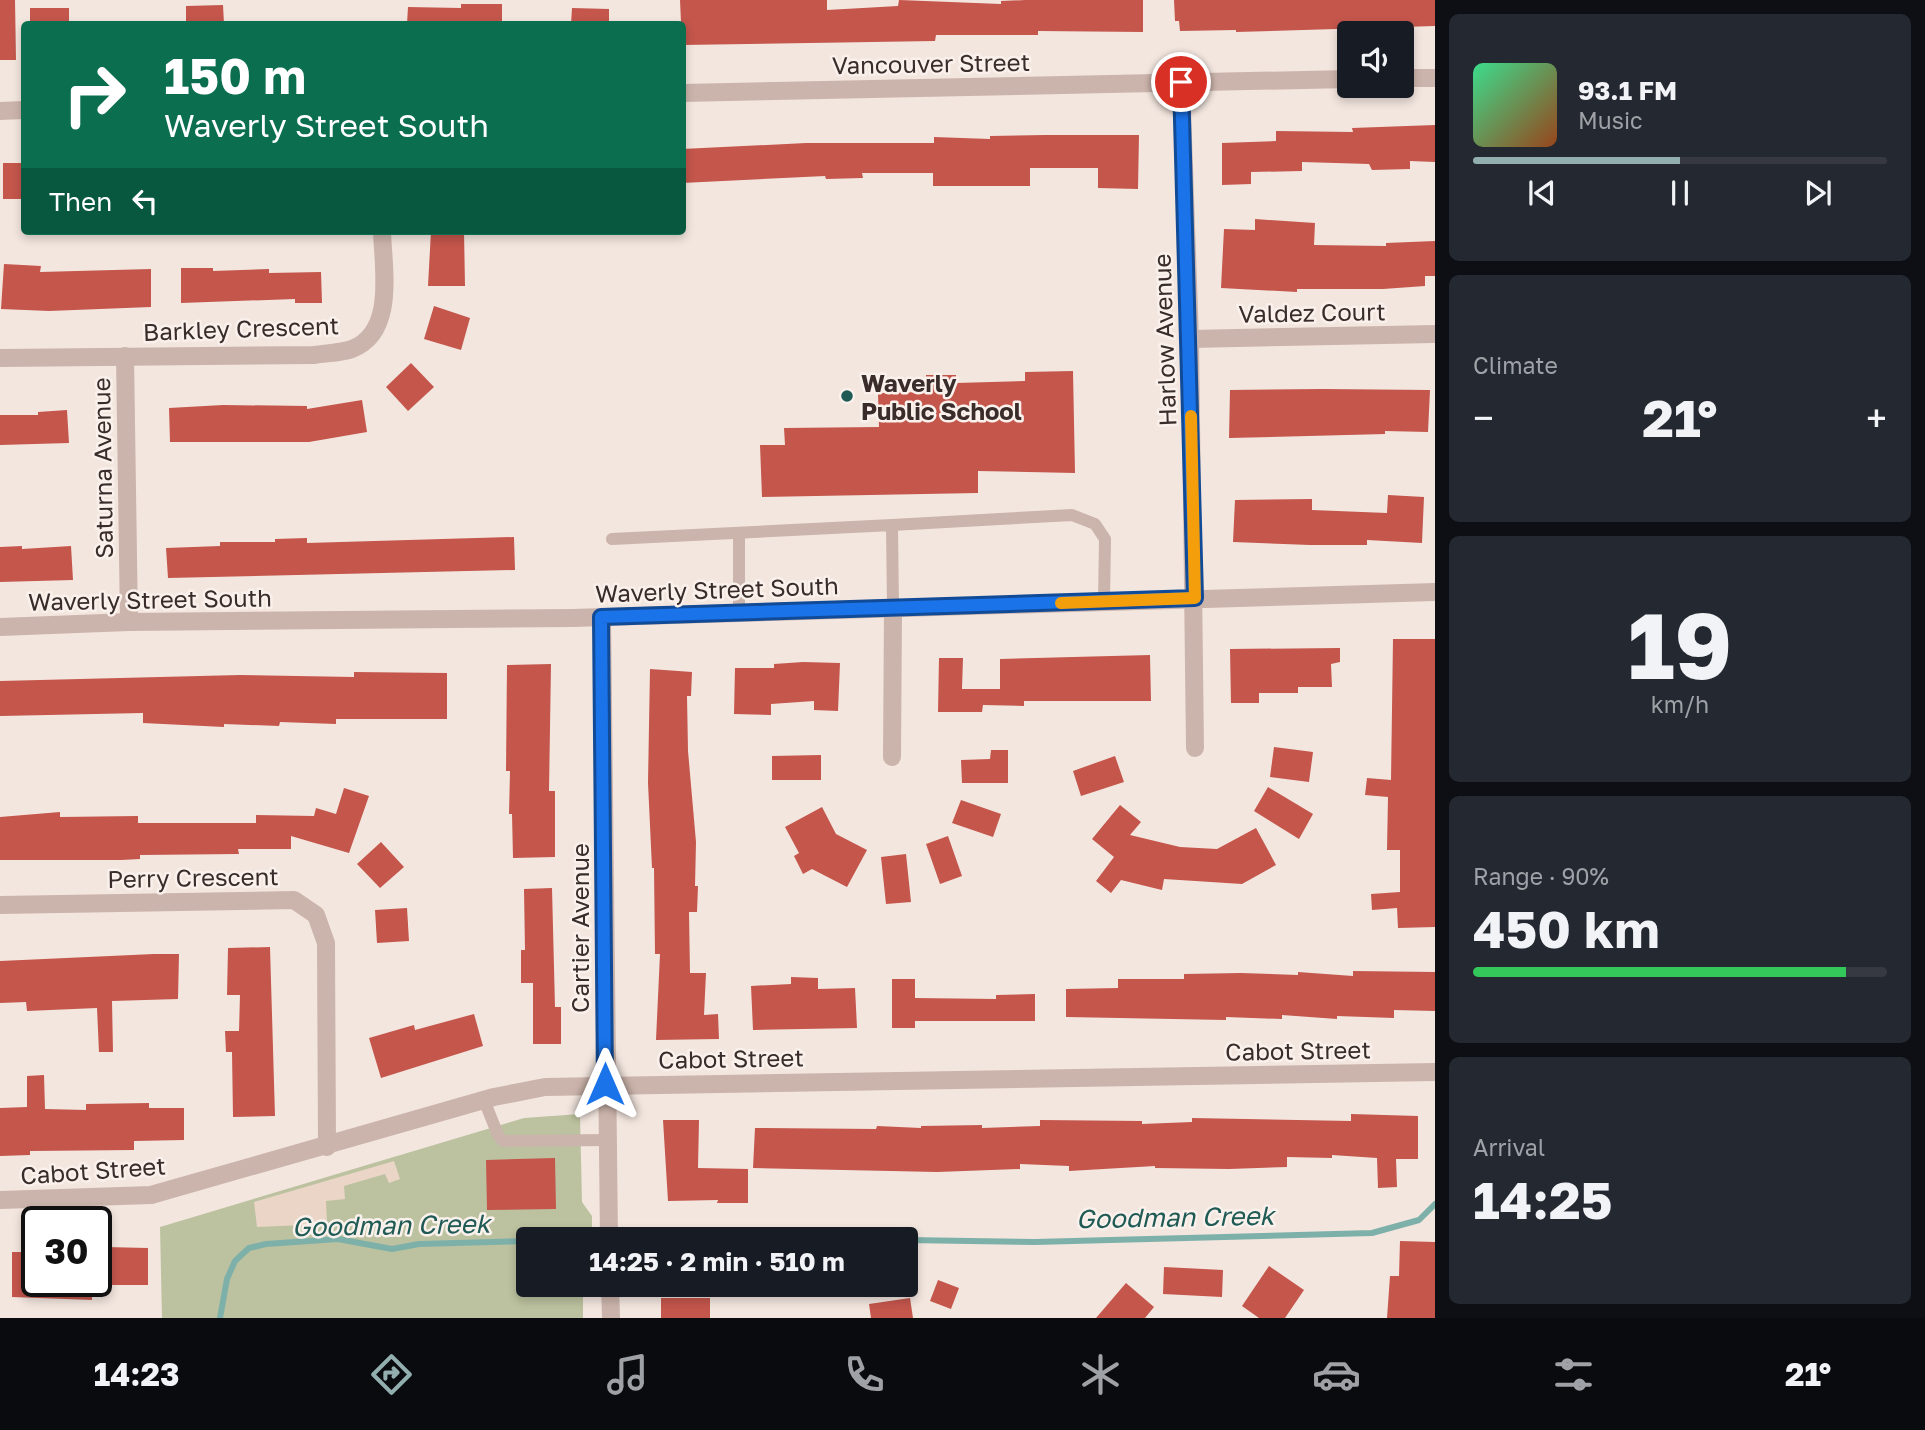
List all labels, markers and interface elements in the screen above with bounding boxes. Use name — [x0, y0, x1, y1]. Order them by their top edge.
map controls — [1337, 21, 1414, 98]
button: sound — [1337, 21, 1414, 98]
text: 150 m — [164, 46, 306, 105]
street label: Vancouver Street — [832, 47, 1030, 79]
icon: right — [49, 49, 140, 140]
pin — [1151, 52, 1211, 112]
icon: arrive — [1162, 63, 1200, 101]
text: 93.1 FM — [1578, 75, 1677, 106]
text: Waverly Street South — [164, 106, 489, 144]
text: Music — [1578, 106, 1643, 134]
icon: previous — [1523, 174, 1561, 212]
icon: pause — [1661, 174, 1699, 212]
icon: next — [1799, 174, 1837, 212]
icon: left — [126, 182, 164, 220]
text: Then — [49, 186, 112, 217]
street label: Harlow Avenue — [1146, 253, 1182, 427]
street label: Valdez Court — [1238, 296, 1386, 328]
street label: Barkley Crescent — [143, 310, 339, 346]
text: Climate — [1473, 351, 1558, 379]
place label: Waverly Public School — [861, 368, 1022, 425]
street label: Saturna Avenue — [86, 377, 118, 559]
text: 21° — [1642, 386, 1718, 448]
marker: Waverly Public School — [839, 388, 855, 404]
text: − — [1473, 395, 1494, 440]
text: + — [1866, 395, 1887, 440]
street label: Waverly Street South — [595, 570, 839, 608]
street label: Waverly Street South — [28, 582, 272, 616]
text: 19 — [1628, 590, 1732, 699]
text: km/h — [1651, 690, 1709, 718]
street label: Cartier Avenue — [565, 843, 594, 1013]
street label: Perry Crescent — [107, 861, 279, 893]
text: Range · 90% — [1473, 862, 1609, 890]
text: 450 km — [1473, 897, 1660, 959]
street label: Cabot Street — [1225, 1034, 1371, 1066]
street label: Cabot Street — [658, 1042, 804, 1074]
position arrow — [568, 1047, 642, 1121]
text: Arrival — [1473, 1133, 1545, 1161]
street label: Cabot Street — [19, 1150, 167, 1190]
text: 14:25 — [1473, 1168, 1612, 1230]
water label: Goodman Creek — [1076, 1200, 1277, 1234]
speed limit sign: 30 — [21, 1206, 112, 1297]
water label: Goodman Creek — [292, 1208, 493, 1242]
text: 14:25 · 2 min · 510 m — [589, 1246, 845, 1277]
icon: directions — [367, 1350, 416, 1399]
icon: music — [603, 1350, 652, 1399]
icon: phone — [840, 1350, 889, 1399]
icon: climate — [1076, 1350, 1125, 1399]
icon: car — [1312, 1350, 1361, 1399]
icon: filters — [1549, 1350, 1598, 1399]
text: 14:23 — [94, 1355, 179, 1393]
text: 21° — [1785, 1355, 1831, 1393]

